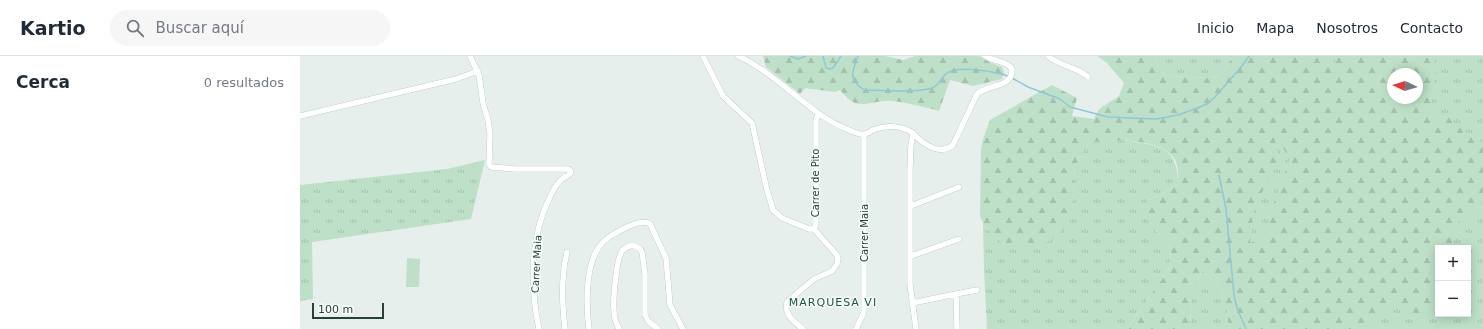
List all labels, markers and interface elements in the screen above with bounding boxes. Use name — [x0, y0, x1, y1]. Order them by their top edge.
search box — [110, 10, 390, 46]
text: Kartio — [20, 17, 86, 39]
icon: search — [124, 17, 146, 39]
text: Buscar aquí — [156, 19, 244, 37]
text: Inicio — [1197, 20, 1234, 36]
text: Mapa — [1256, 20, 1294, 36]
text: Nosotros — [1316, 20, 1378, 36]
text: Contacto — [1400, 20, 1463, 36]
north arrow — [1387, 68, 1423, 104]
text: Cerca — [16, 72, 70, 92]
text: 0 resultados — [204, 75, 284, 90]
street label: Carrer de Pito — [810, 149, 821, 217]
street label: Carrer Maia — [859, 204, 870, 262]
street label: Carrer Maia — [529, 235, 544, 293]
map controls — [1435, 245, 1471, 317]
button: + — [1435, 245, 1471, 281]
button: − — [1435, 281, 1471, 317]
district label: MARQUESA VI — [789, 296, 877, 309]
scale bar — [312, 301, 384, 320]
text: 100 m — [318, 303, 353, 316]

